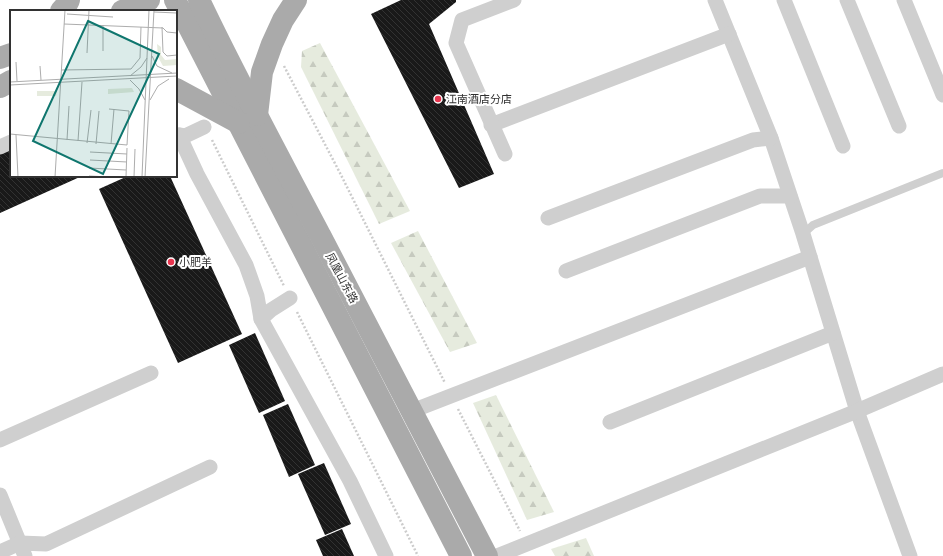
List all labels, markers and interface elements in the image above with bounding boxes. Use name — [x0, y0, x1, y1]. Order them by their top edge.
inset map — [10, 10, 177, 177]
place label: 江南酒店分店 — [446, 93, 512, 105]
marker: 江南酒店分店 — [433, 94, 443, 104]
street label: 凤凰山东路 — [324, 251, 360, 305]
place label: 小肥羊 — [179, 256, 212, 268]
marker: 小肥羊 — [166, 257, 176, 267]

